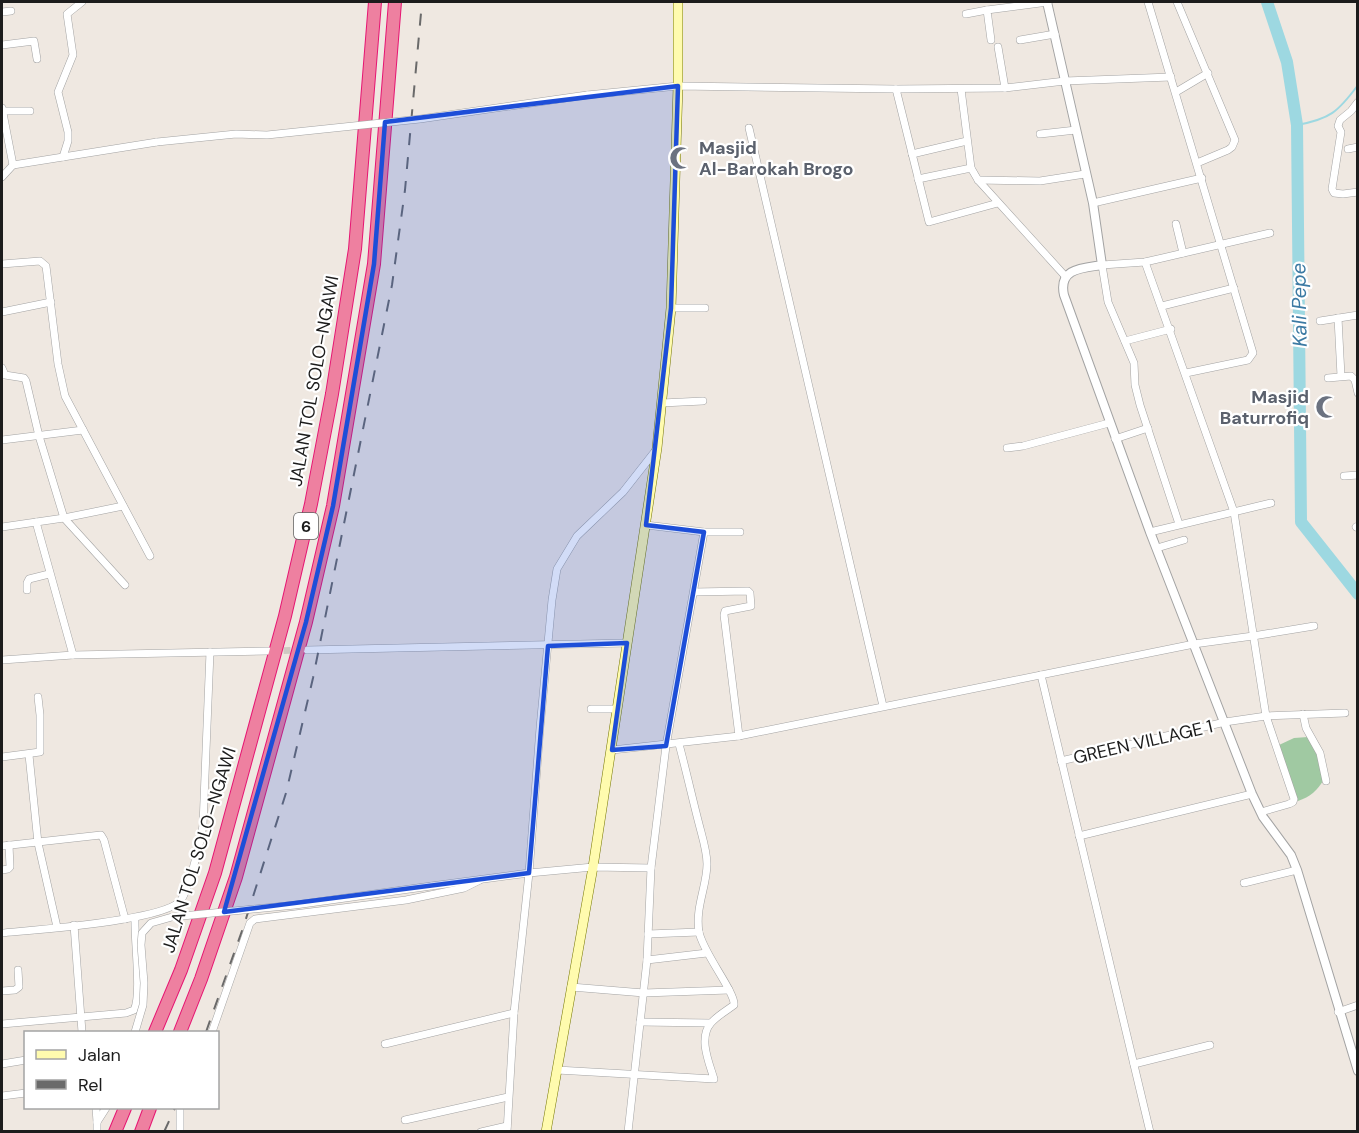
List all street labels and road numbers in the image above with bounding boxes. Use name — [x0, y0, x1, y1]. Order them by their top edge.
street label: JALAN TOL SOLO–NGAWI — [284, 274, 344, 488]
road number: 6 — [294, 513, 318, 539]
street label: GREEN VILLAGE 1 — [1071, 714, 1215, 770]
street label: JALAN TOL SOLO–NGAWI — [156, 744, 242, 956]

